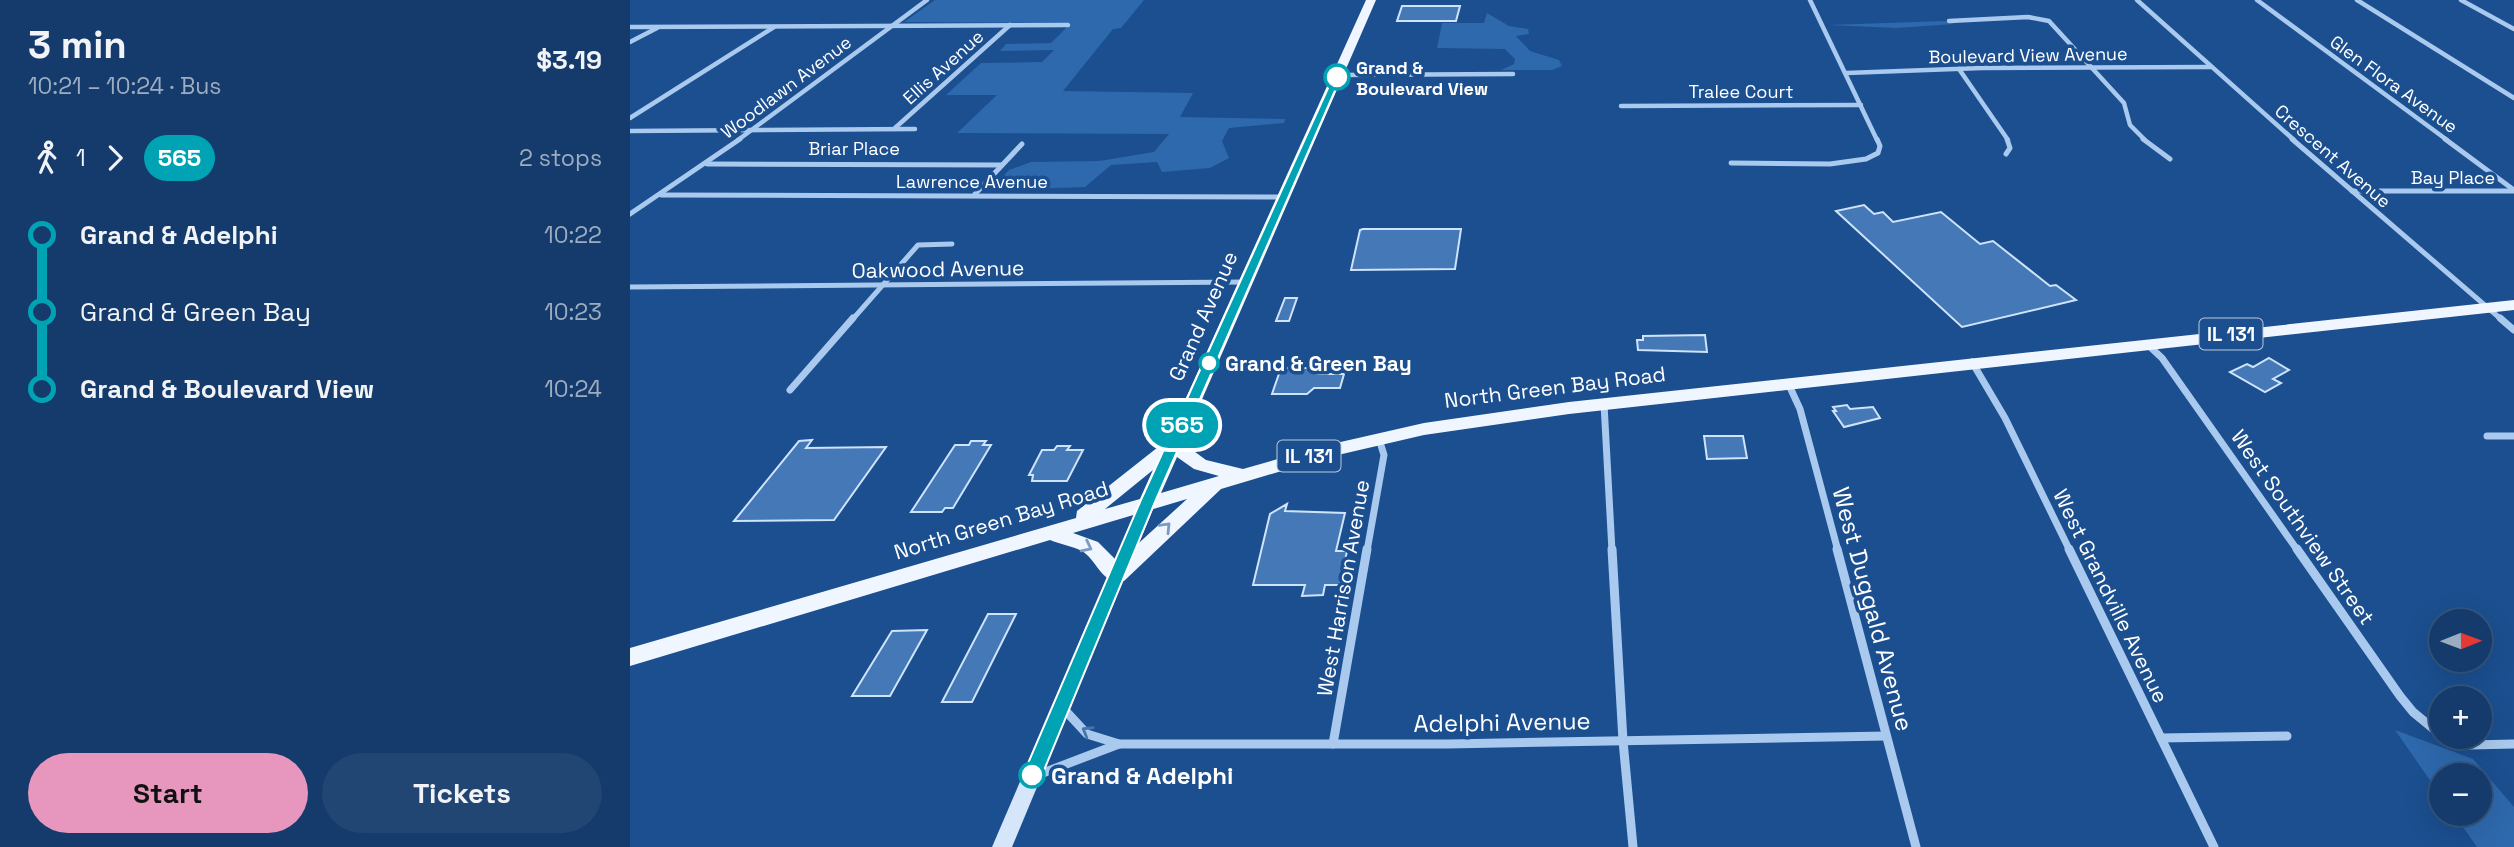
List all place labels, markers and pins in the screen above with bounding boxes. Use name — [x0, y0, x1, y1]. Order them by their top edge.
place label: Grand & Boulevard View — [1356, 56, 1488, 100]
marker: Grand & Boulevard View — [1324, 64, 1350, 90]
place label: Grand & Green Bay — [1225, 350, 1412, 377]
marker: Grand & Green Bay — [1199, 353, 1219, 373]
place label: Grand & Adelphi — [1051, 760, 1233, 791]
marker: Grand & Adelphi — [1019, 762, 1045, 788]

